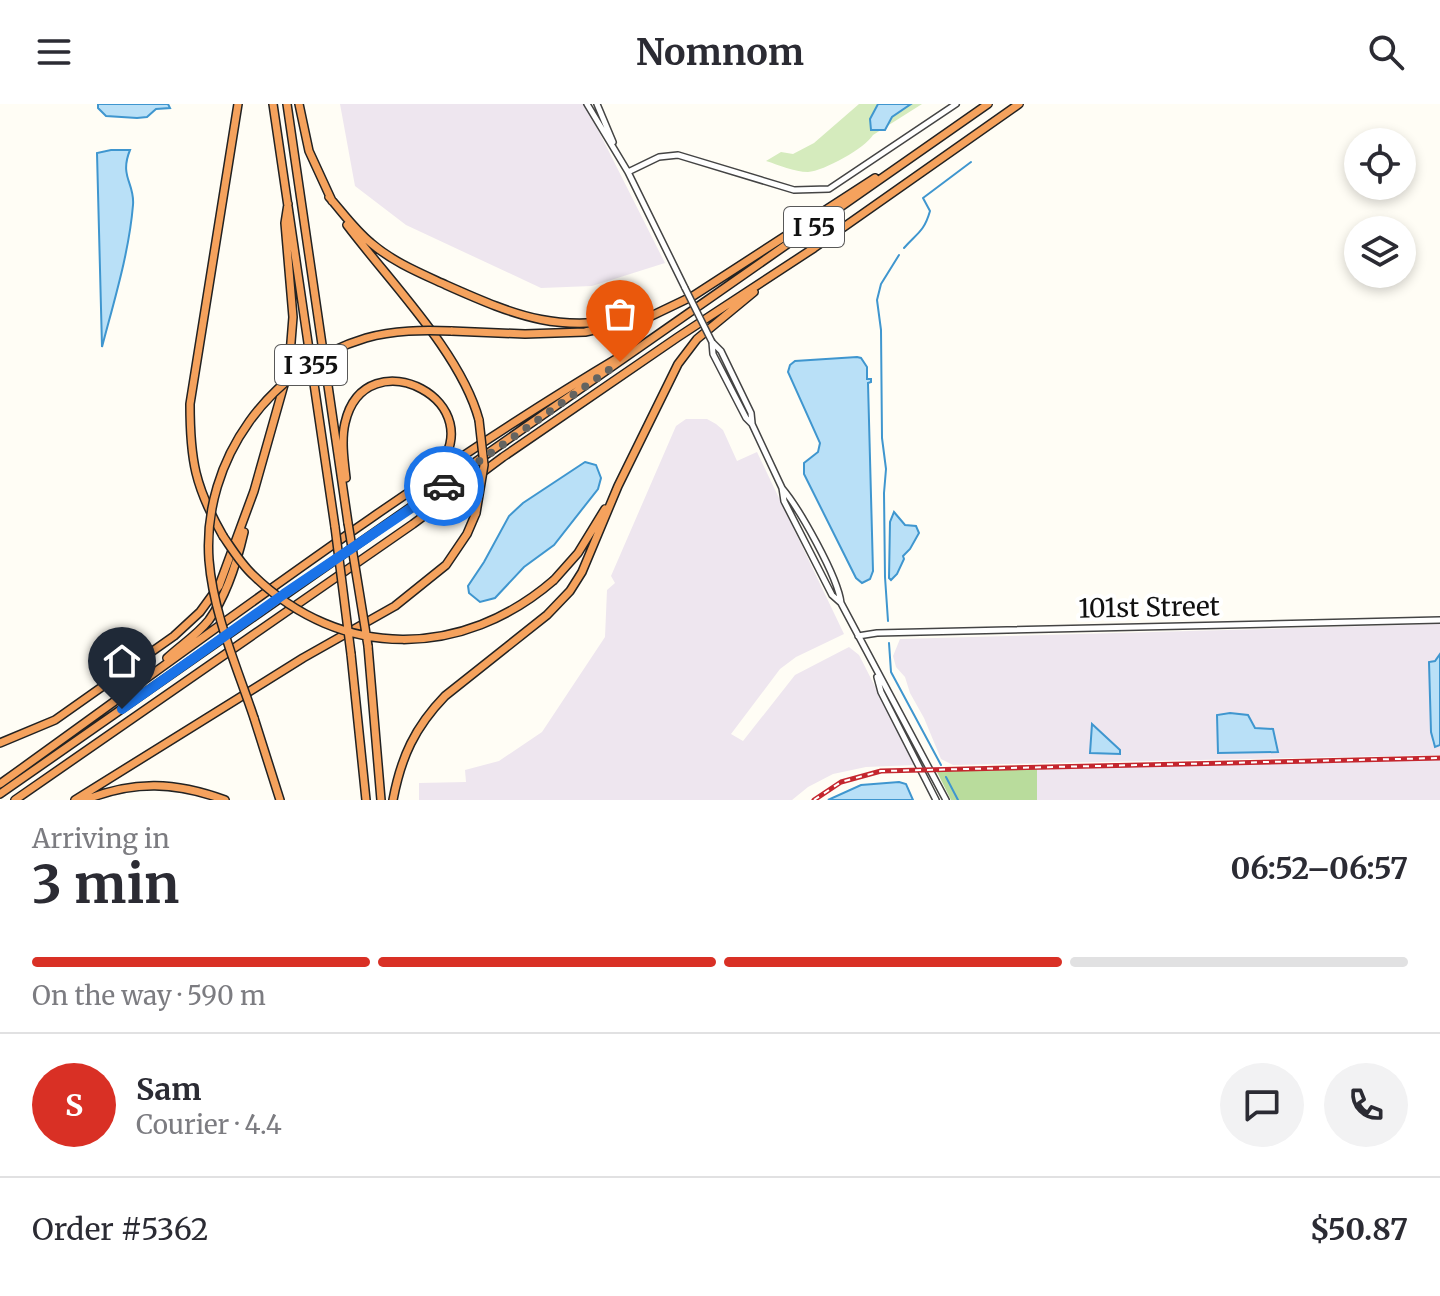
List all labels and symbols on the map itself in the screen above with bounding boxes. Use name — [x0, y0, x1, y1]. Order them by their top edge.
road number: I 55 — [784, 207, 844, 247]
pin — [586, 280, 654, 362]
road number: I 355 — [275, 345, 347, 385]
courier — [404, 446, 484, 526]
street label: 101st Street — [1078, 589, 1220, 625]
pin — [88, 627, 156, 709]

